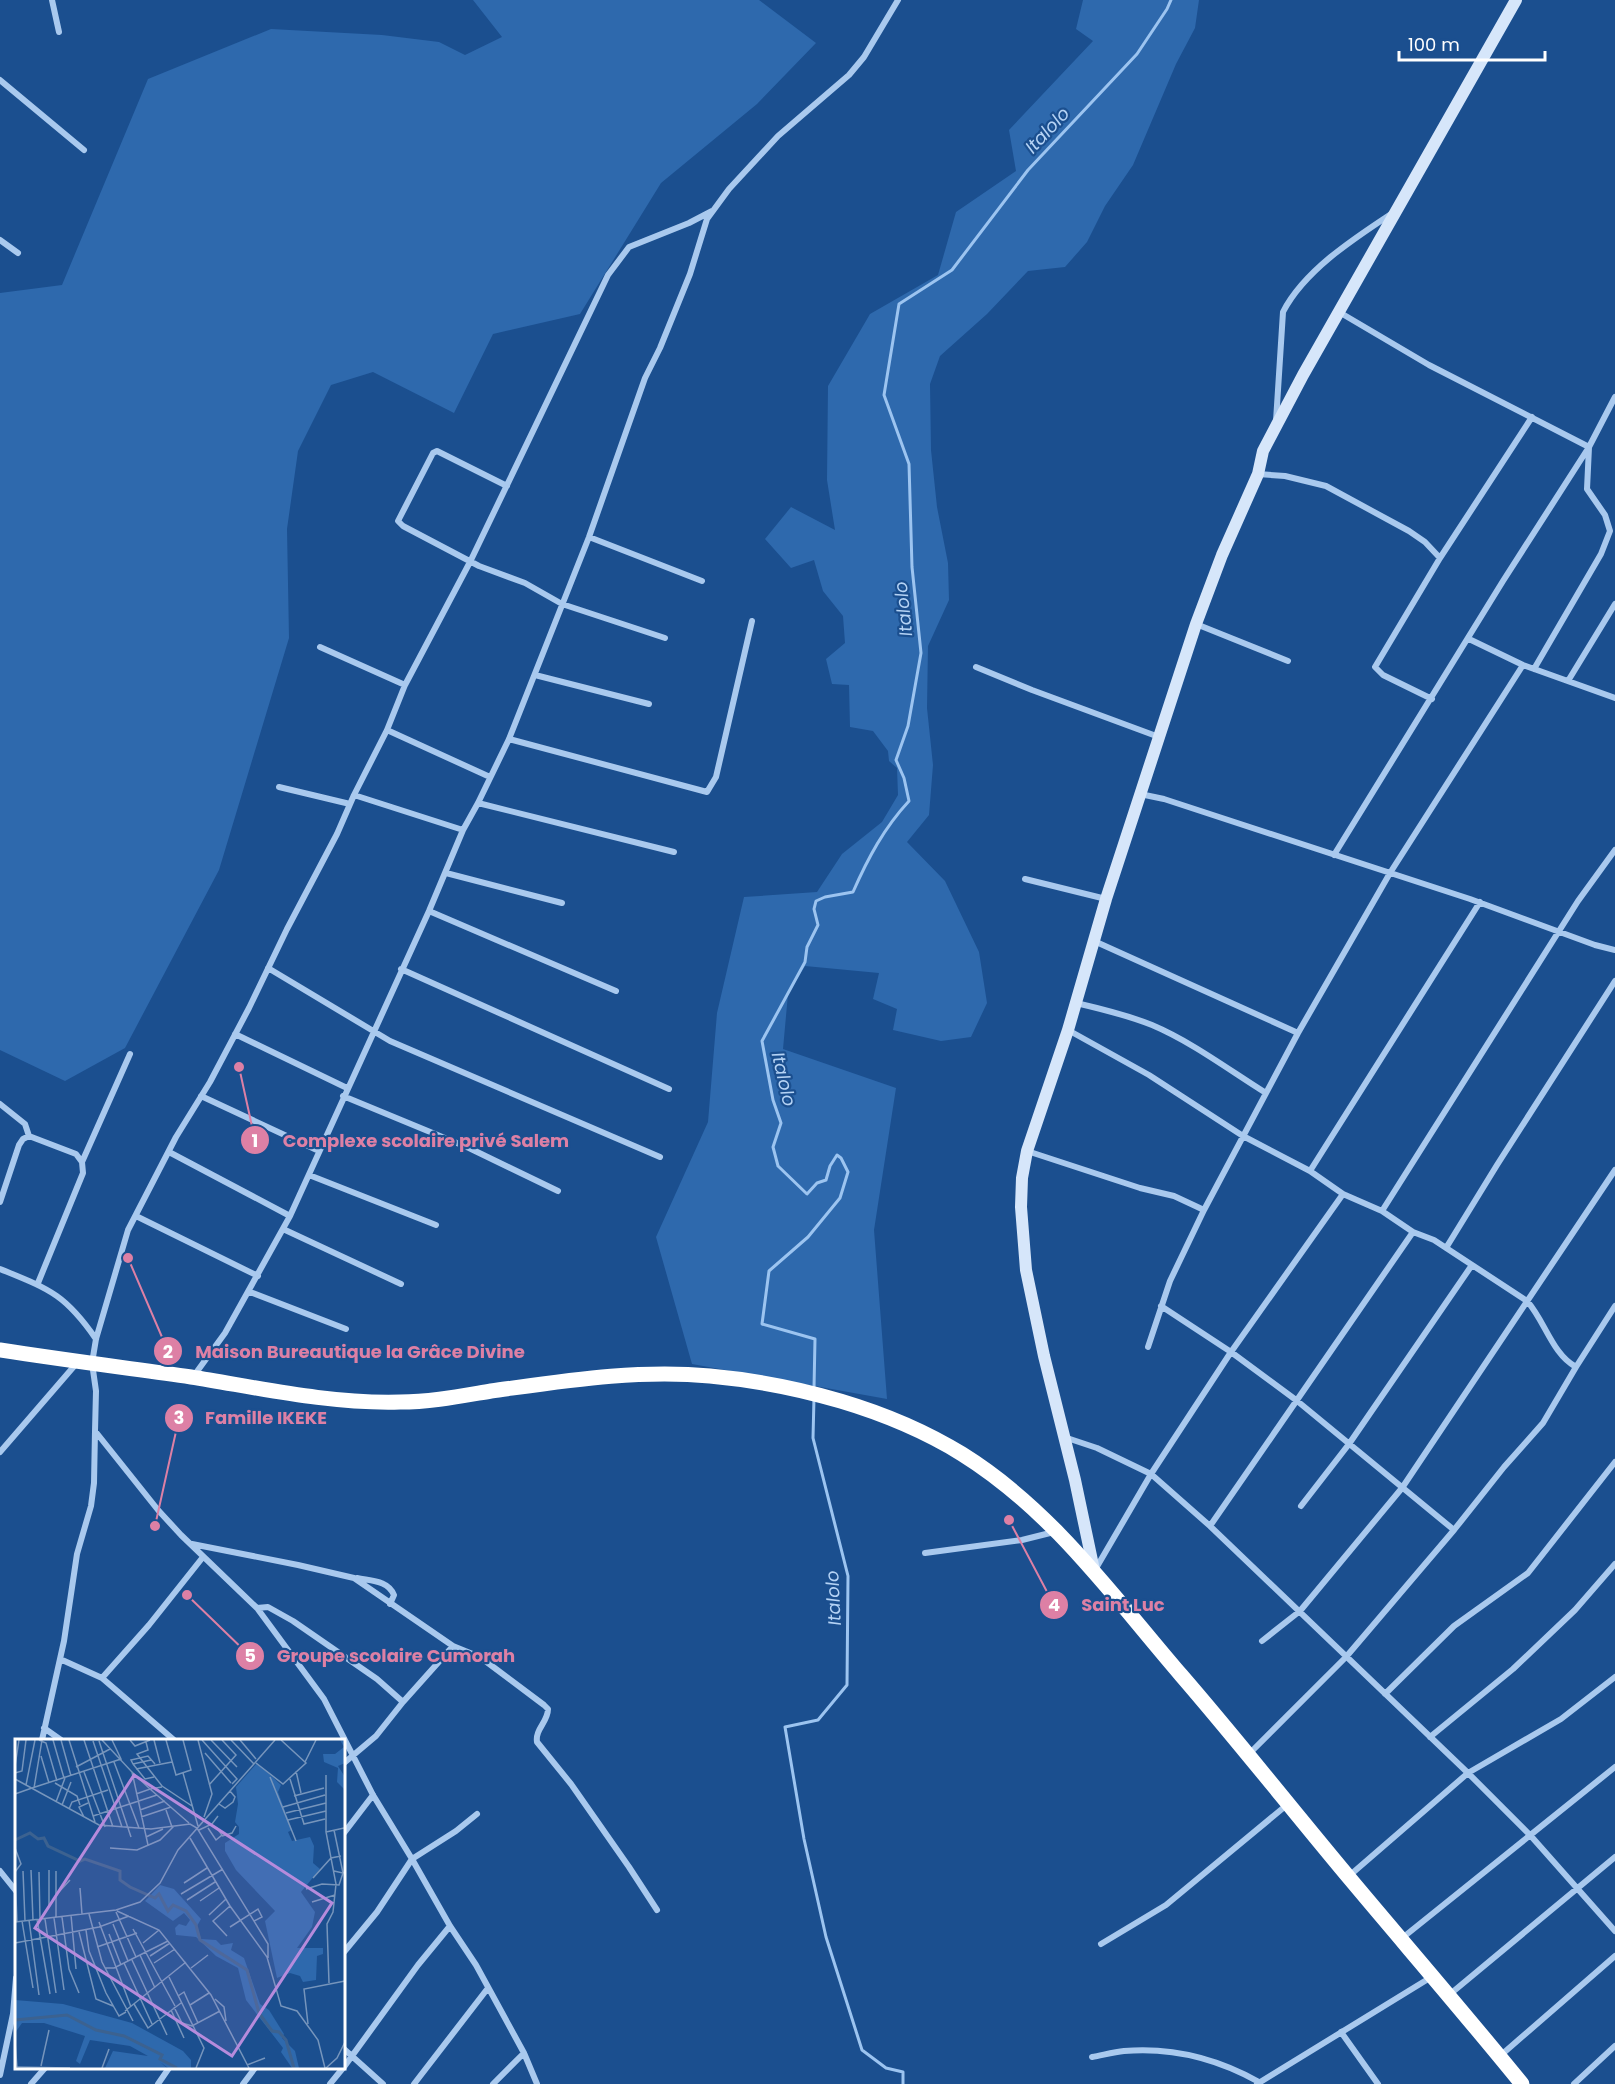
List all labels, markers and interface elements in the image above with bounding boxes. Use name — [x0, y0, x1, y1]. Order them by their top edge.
scale bar — [1399, 24, 1544, 62]
text: 100 m — [1408, 32, 1460, 57]
water label: Italolo — [1019, 101, 1075, 159]
water label: Italolo — [888, 580, 918, 638]
water label: Italolo — [766, 1049, 802, 1109]
callout: Complexe scolaire privé Salem — [240, 1122, 581, 1158]
text: 1 — [252, 1128, 258, 1153]
text: Complexe scolaire privé Salem — [283, 1128, 569, 1153]
callout: Maison Bureautique la Grâce Divine — [153, 1333, 537, 1369]
text: 2 — [163, 1339, 173, 1364]
text: Maison Bureautique la Grâce Divine — [195, 1339, 525, 1364]
callout: Famille IKEKE — [164, 1400, 339, 1436]
text: 3 — [174, 1405, 184, 1430]
text: Famille IKEKE — [205, 1405, 327, 1430]
water label: Italolo — [819, 1570, 847, 1626]
callout: Saint Luc — [1039, 1587, 1177, 1623]
text: 4 — [1048, 1592, 1060, 1617]
text: Saint Luc — [1081, 1592, 1165, 1617]
callout: Groupe scolaire Cumorah — [235, 1638, 527, 1674]
text: 5 — [244, 1643, 256, 1668]
text: Groupe scolaire Cumorah — [277, 1643, 515, 1668]
inset map — [15, 1739, 345, 2069]

